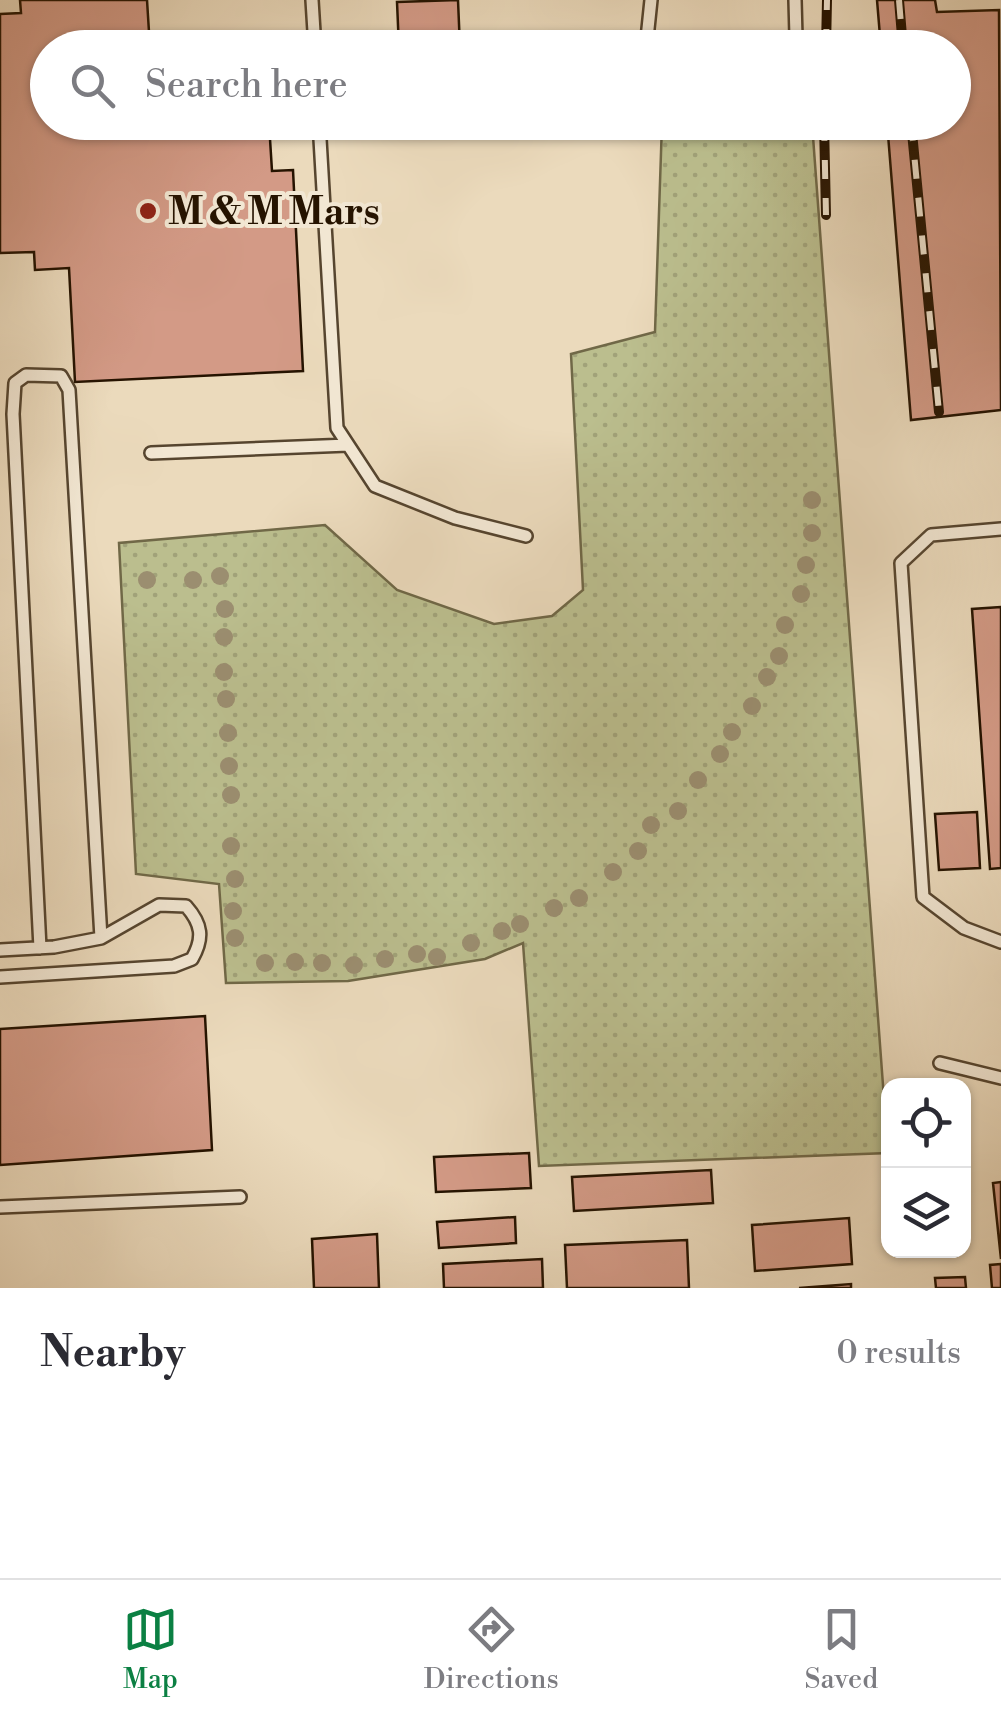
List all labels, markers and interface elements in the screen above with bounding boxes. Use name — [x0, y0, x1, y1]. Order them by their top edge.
search box — [30, 30, 971, 140]
icon: search — [65, 58, 120, 113]
text: Search here — [145, 62, 348, 109]
place label: M & M Mars — [168, 189, 380, 236]
marker: M & M Mars — [137, 200, 159, 222]
map controls — [881, 1078, 971, 1258]
button: locate — [881, 1078, 971, 1168]
button: layers — [881, 1168, 971, 1258]
text: Nearby — [40, 1327, 185, 1380]
text: 0 results — [836, 1333, 961, 1373]
tab: Map — [123, 1602, 178, 1697]
tab: Directions — [424, 1602, 559, 1697]
tab: Saved — [805, 1602, 878, 1697]

